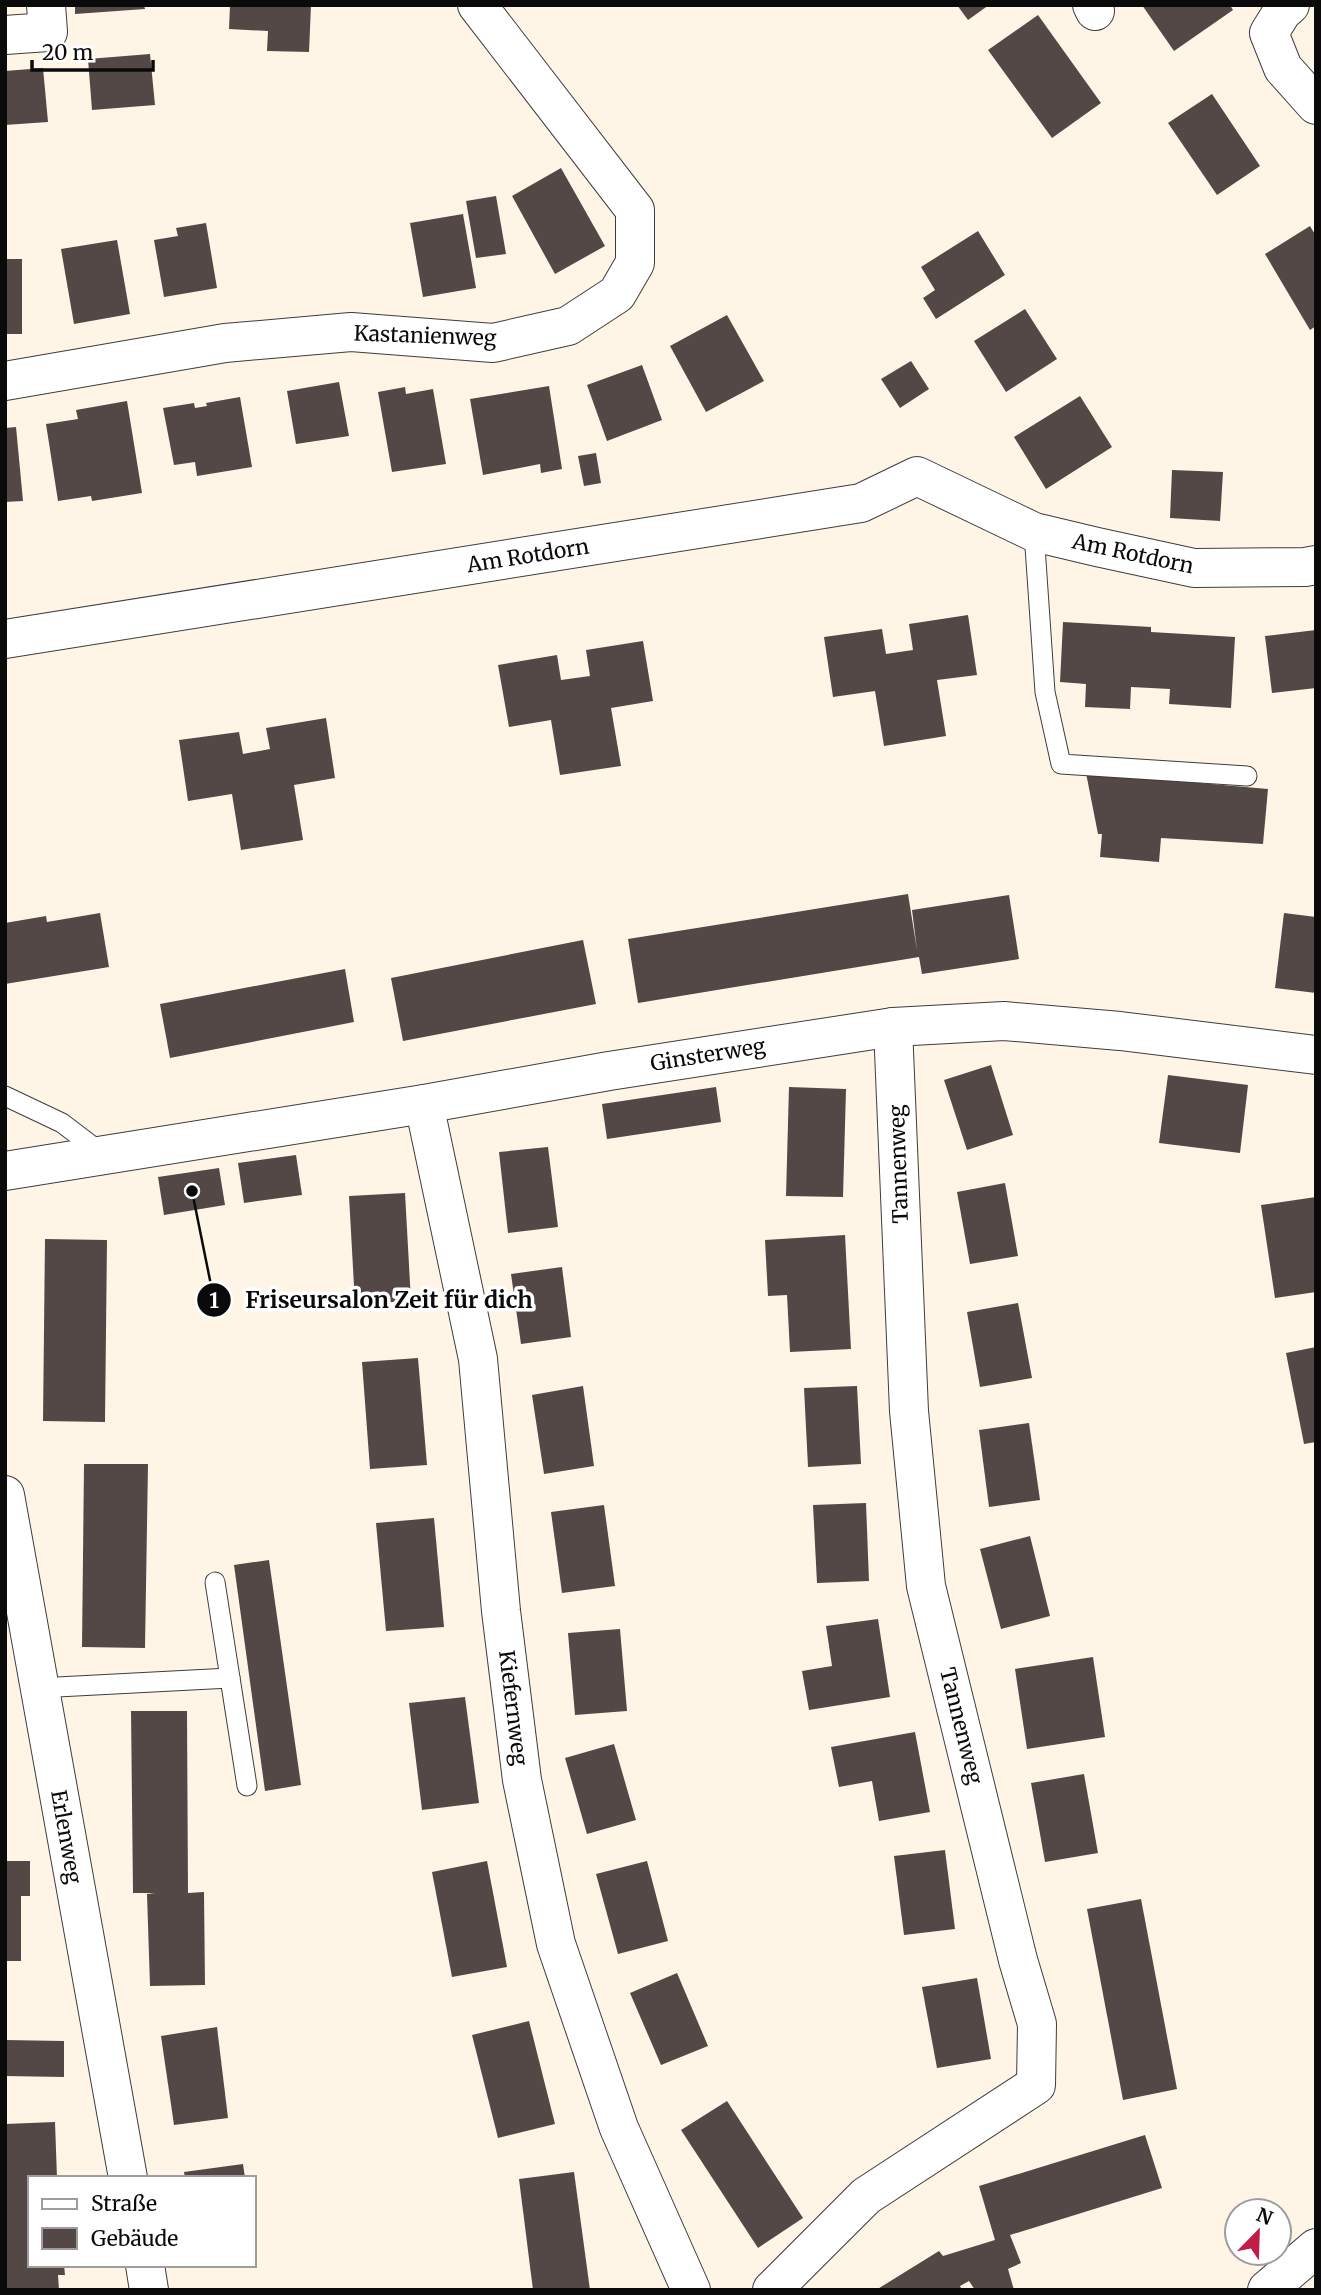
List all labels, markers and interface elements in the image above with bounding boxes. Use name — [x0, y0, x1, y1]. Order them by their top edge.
scale bar — [32, 28, 152, 72]
text: 20 m — [42, 39, 94, 66]
street label: Kastanienweg — [353, 320, 497, 351]
street label: Am Rotdorn — [1069, 527, 1196, 580]
street label: Am Rotdorn — [464, 533, 591, 579]
street label: Ginsterweg — [648, 1032, 768, 1077]
street label: Tannenweg — [883, 1104, 914, 1224]
callout: Friseursalon Zeit für dich — [196, 1278, 546, 1322]
text: Friseursalon Zeit für dich — [245, 1285, 533, 1314]
text: 1 — [209, 1287, 219, 1314]
street label: Kiefernweg — [493, 1649, 534, 1767]
street label: Tannenweg — [934, 1665, 989, 1787]
street label: Erlenweg — [45, 1788, 88, 1886]
legend — [28, 2176, 256, 2267]
text: Straße — [91, 2190, 157, 2217]
north arrow — [1223, 2197, 1293, 2267]
text: N — [1253, 2202, 1276, 2230]
text: Gebäude — [91, 2225, 178, 2252]

